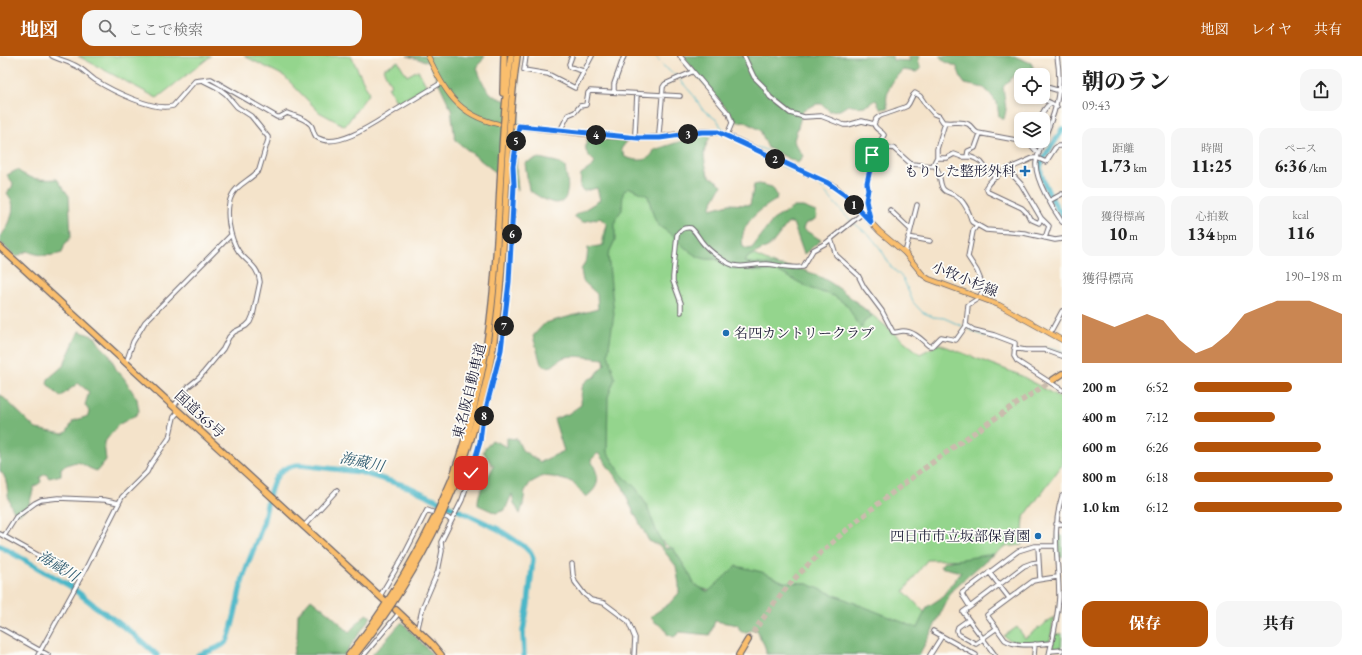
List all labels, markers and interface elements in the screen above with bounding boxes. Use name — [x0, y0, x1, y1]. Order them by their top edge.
search box — [82, 10, 362, 46]
text: 地図 — [20, 17, 58, 42]
icon: search — [96, 17, 118, 39]
text: ここで検索 — [128, 20, 203, 39]
text: 地図 — [1201, 20, 1229, 38]
text: レイヤ — [1251, 20, 1292, 38]
text: 共有 — [1314, 20, 1342, 38]
text: 朝のラン — [1082, 67, 1170, 96]
map controls — [1014, 68, 1050, 148]
button: locate — [1014, 68, 1050, 104]
button: share — [1300, 69, 1342, 111]
text: 09:43 — [1082, 97, 1110, 114]
button: layers — [1014, 112, 1050, 148]
pin: 3 — [678, 124, 698, 144]
pin: 4 — [586, 125, 606, 145]
text: 3 — [685, 127, 691, 141]
text: 4 — [593, 128, 599, 142]
pin: 5 — [506, 131, 526, 151]
text: 5 — [513, 134, 519, 148]
pin — [855, 138, 889, 172]
text: 距離 — [1112, 141, 1134, 155]
text: 時間 — [1201, 141, 1223, 155]
text: ペース — [1284, 141, 1317, 155]
icon: arrive — [861, 144, 883, 166]
pin: 2 — [765, 149, 785, 169]
text: 2 — [772, 152, 778, 166]
text: 1.73 — [1099, 155, 1131, 177]
text: 11:25 — [1191, 155, 1233, 177]
text: 6:36 — [1274, 155, 1307, 177]
text: km — [1131, 161, 1147, 175]
text: /km — [1307, 161, 1327, 175]
place label: もりした整形外科 — [904, 162, 1016, 180]
marker: もりした整形外科 — [1019, 165, 1031, 177]
pin: 1 — [844, 195, 864, 215]
text: 1 — [851, 198, 857, 212]
text: kcal — [1292, 208, 1309, 222]
text: 獲得標高 — [1101, 209, 1145, 223]
text: 心拍数 — [1195, 209, 1228, 223]
text: 116 — [1287, 222, 1314, 244]
text: 10 — [1109, 223, 1127, 245]
text: 134 — [1187, 223, 1215, 245]
pin: 6 — [502, 224, 522, 244]
text: 6 — [509, 227, 515, 241]
text: m — [1127, 229, 1138, 243]
text: bpm — [1215, 229, 1237, 243]
street label: 小牧小杉線 — [929, 258, 1001, 300]
text: 190–198 m — [1285, 268, 1342, 285]
text: 獲得標高 — [1082, 270, 1134, 287]
pin: 7 — [494, 316, 514, 336]
text: 7 — [501, 319, 507, 333]
place label: 名四カントリークラブ — [734, 324, 874, 342]
marker: 名四カントリークラブ — [721, 328, 731, 338]
street label: 東名阪自動車道 — [448, 341, 490, 441]
text: 200 m — [1082, 379, 1116, 396]
text: 6:52 — [1146, 379, 1168, 396]
street label: 国道365号 — [171, 386, 229, 442]
pin: 8 — [474, 406, 494, 426]
text: 8 — [481, 409, 487, 423]
text: 400 m — [1082, 409, 1116, 426]
text: 7:12 — [1146, 409, 1168, 426]
text: 600 m — [1082, 439, 1116, 456]
text: 6:26 — [1146, 439, 1168, 456]
water label: 海蔵川 — [338, 448, 388, 476]
pin — [454, 456, 488, 490]
icon: check — [460, 462, 482, 484]
text: 800 m — [1082, 469, 1116, 486]
text: 6:18 — [1146, 469, 1168, 486]
text: 1.0 km — [1082, 499, 1120, 516]
text: 6:12 — [1146, 499, 1168, 516]
place label: 四日市市立坂部保育園 — [890, 527, 1030, 545]
marker: 四日市市立坂部保育園 — [1033, 531, 1043, 541]
water label: 海蔵川 — [34, 546, 84, 586]
button: 保存 — [1082, 601, 1208, 647]
button: 共有 — [1216, 601, 1342, 647]

